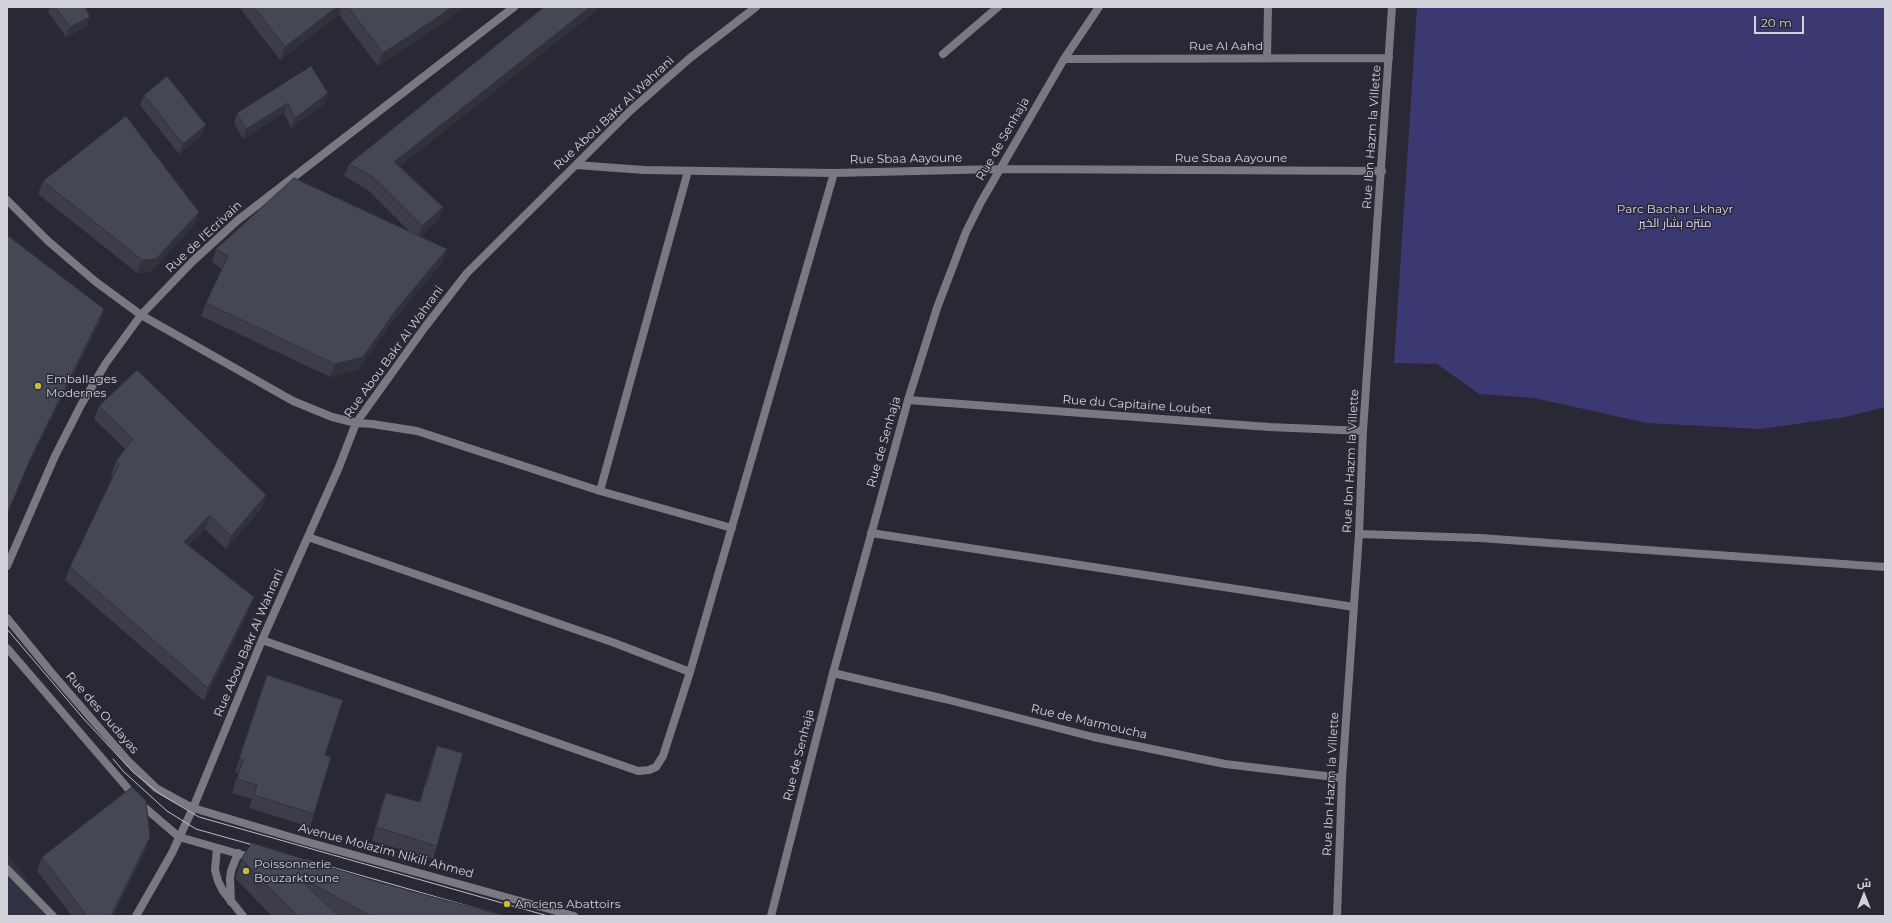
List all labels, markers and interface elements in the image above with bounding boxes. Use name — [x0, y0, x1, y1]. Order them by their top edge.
scale bar — [1756, 8, 1806, 34]
text: 20 m — [1761, 15, 1792, 30]
street label: Rue Al Aahd — [1189, 39, 1263, 53]
street label: Rue Abou Bakr Al Wahrani — [551, 53, 677, 173]
street label: Rue Ibn Hazm la Villette — [1360, 65, 1384, 209]
street label: Rue de Senhaja — [973, 95, 1033, 183]
street label: Rue Sbaa Aayoune — [850, 151, 962, 167]
street label: Rue Sbaa Aayoune — [1175, 151, 1287, 165]
street label: Rue de l'Ecrivain — [163, 198, 245, 276]
park label: Parc Bachar Lkhayr منتزه بشار الخير — [1617, 202, 1733, 230]
street label: Rue Abou Bakr Al Wahrani — [341, 283, 447, 421]
place label: Emballages Modernes — [46, 372, 117, 400]
marker: Emballages Modernes — [33, 381, 43, 391]
street label: Rue Ibn Hazm la Villette — [1340, 389, 1362, 533]
street label: Rue du Capitaine Loubet — [1062, 393, 1212, 417]
street label: Rue de Senhaja — [864, 395, 904, 489]
street label: Rue Abou Bakr Al Wahrani — [211, 567, 287, 719]
street label: Rue des Oudayas — [63, 669, 141, 757]
street label: Rue de Marmoucha — [1029, 702, 1149, 742]
street label: Rue de Senhaja — [781, 708, 817, 802]
street label: Rue Ibn Hazm la Villette — [1320, 712, 1342, 856]
street label: Avenue Molazim Nikili Ahmed — [297, 821, 475, 881]
place label: Poissonnerie Bouzarktoune — [254, 857, 339, 885]
marker: Poissonnerie Bouzarktoune — [241, 866, 251, 876]
north arrow — [1844, 875, 1884, 915]
text: ش — [1857, 876, 1871, 890]
place label: Anciens Abattoirs — [515, 897, 620, 911]
marker: Anciens Abattoirs — [502, 899, 512, 909]

